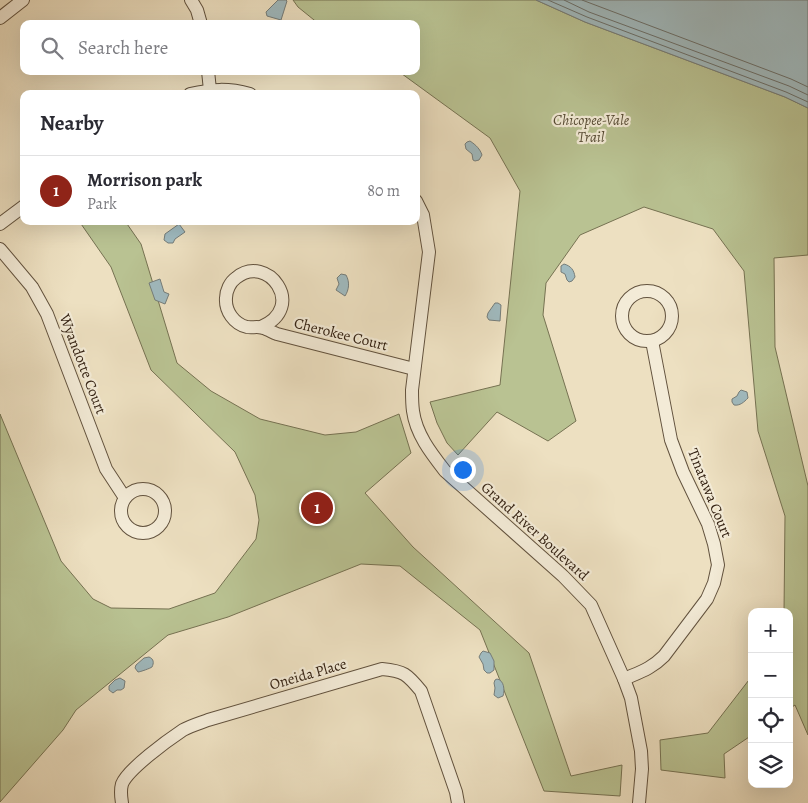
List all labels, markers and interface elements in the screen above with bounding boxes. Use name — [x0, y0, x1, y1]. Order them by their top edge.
search box — [20, 20, 420, 75]
icon: search — [38, 34, 66, 62]
text: Search here — [78, 35, 168, 61]
text: Nearby — [40, 109, 103, 137]
park label: Chicopee-Vale Trail — [553, 110, 630, 147]
text: Morrison park — [87, 167, 202, 193]
text: 1 — [53, 180, 59, 202]
text: 80 m — [367, 180, 400, 202]
text: Park — [87, 193, 117, 215]
street label: Wyandotte Court — [54, 310, 111, 417]
street label: Cherokee Court — [292, 313, 390, 355]
street label: Tinatawa Court — [683, 445, 737, 541]
your location — [450, 457, 476, 483]
street label: Grand River Boulevard — [477, 477, 594, 585]
pin: 1 — [301, 489, 333, 527]
map controls — [748, 608, 793, 788]
button: + — [748, 608, 793, 653]
street label: Oneida Place — [267, 653, 349, 695]
button: − — [748, 653, 793, 698]
button: locate — [748, 698, 793, 743]
button: layers — [748, 743, 793, 788]

